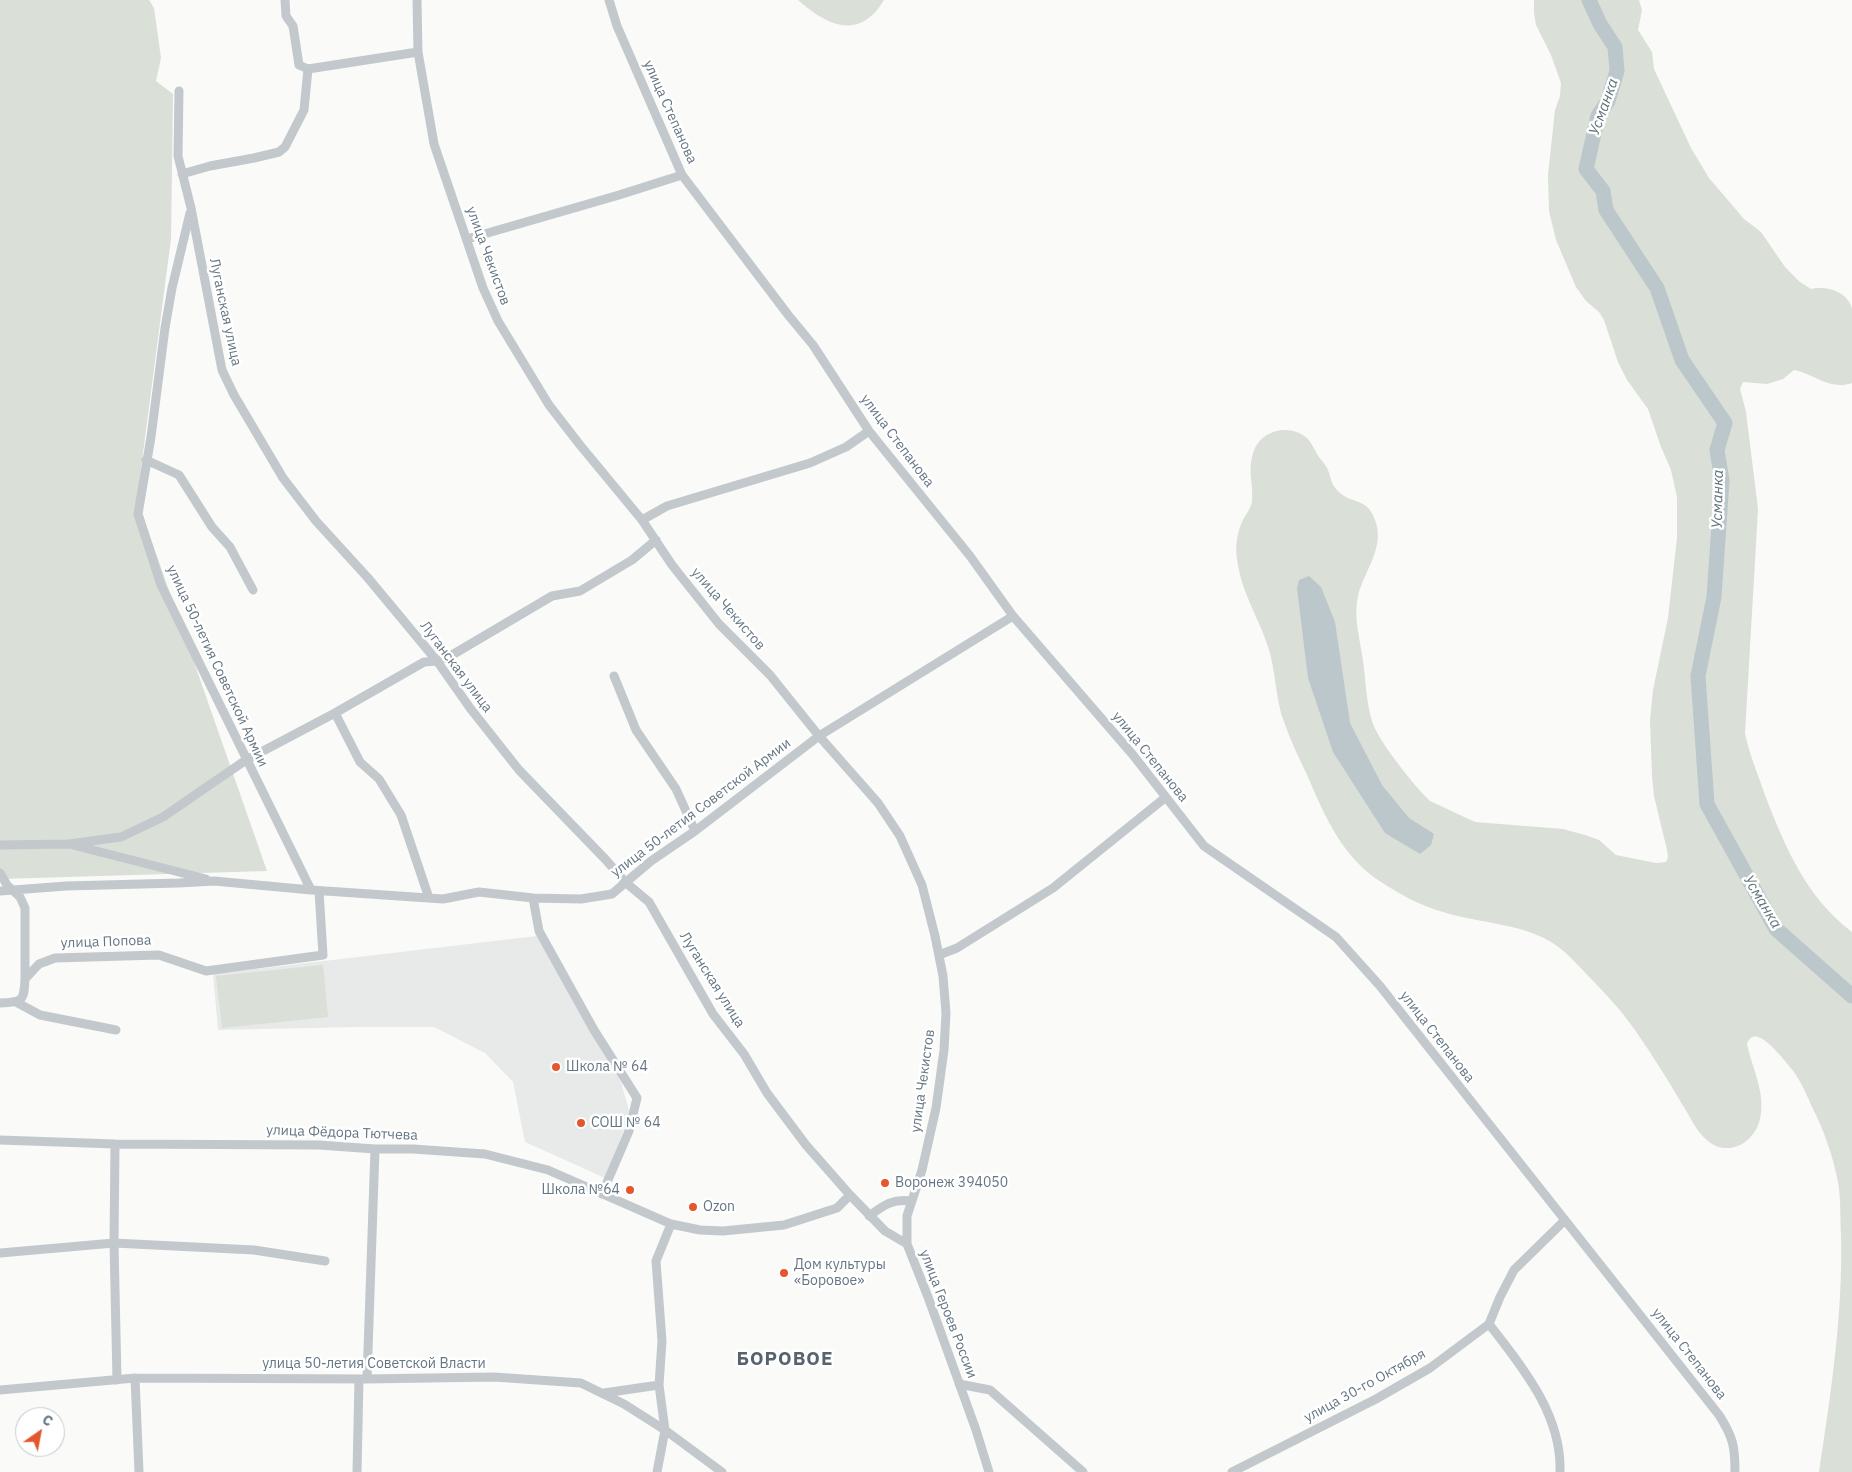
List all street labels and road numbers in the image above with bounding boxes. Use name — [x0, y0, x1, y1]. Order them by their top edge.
street label: улица Степанова — [640, 58, 700, 166]
street label: улица Чекистов — [462, 204, 514, 308]
street label: Луганская улица — [205, 257, 245, 367]
street label: улица Степанова — [857, 391, 937, 491]
street label: улица 50-летия Советской Армии — [163, 563, 271, 769]
street label: улица Чекистов — [688, 564, 768, 654]
street label: Луганская улица — [416, 618, 496, 716]
street label: улица Степанова — [1108, 708, 1192, 806]
street label: улица 50-летия Советской Армии — [608, 735, 794, 881]
street label: Луганская улица — [676, 929, 748, 1031]
street label: улица Попова — [60, 932, 152, 952]
street label: улица Степанова — [1396, 988, 1478, 1086]
street label: улица Чекистов — [907, 1028, 939, 1134]
street label: улица Фёдора Тютчева — [266, 1122, 418, 1144]
street label: улица Героев России — [916, 1247, 980, 1381]
street label: улица Степанова — [1648, 1305, 1730, 1403]
street label: улица 30-го Октября — [1301, 1346, 1429, 1426]
street label: улица 50-летия Советской Власти — [262, 1356, 486, 1372]

